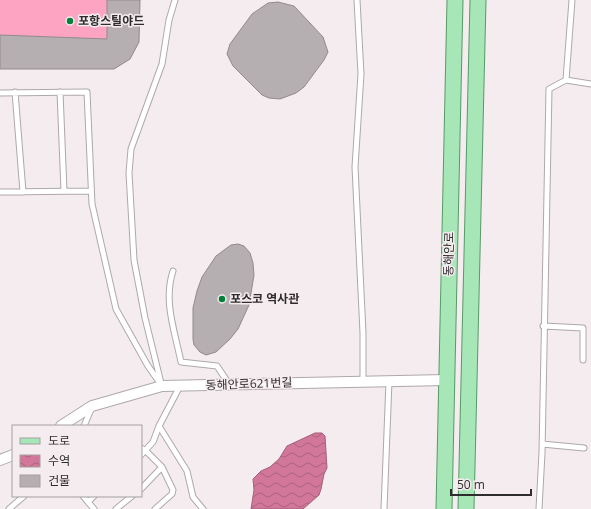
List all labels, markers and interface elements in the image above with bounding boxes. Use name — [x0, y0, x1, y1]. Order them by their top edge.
place label: 포항스틸야드 — [78, 12, 144, 29]
marker: 포항스틸야드 — [65, 16, 75, 26]
street label: 동해안로 — [440, 232, 457, 276]
place label: 포스코 역사관 — [230, 290, 299, 307]
marker: 포스코 역사관 — [217, 294, 227, 304]
street label: 동해안로621번길 — [205, 373, 293, 394]
legend — [12, 425, 142, 497]
text: 도로 — [48, 432, 70, 449]
text: 수역 — [48, 452, 70, 469]
scale bar — [451, 471, 531, 497]
text: 건물 — [48, 472, 70, 489]
text: 50 m — [457, 476, 485, 493]

